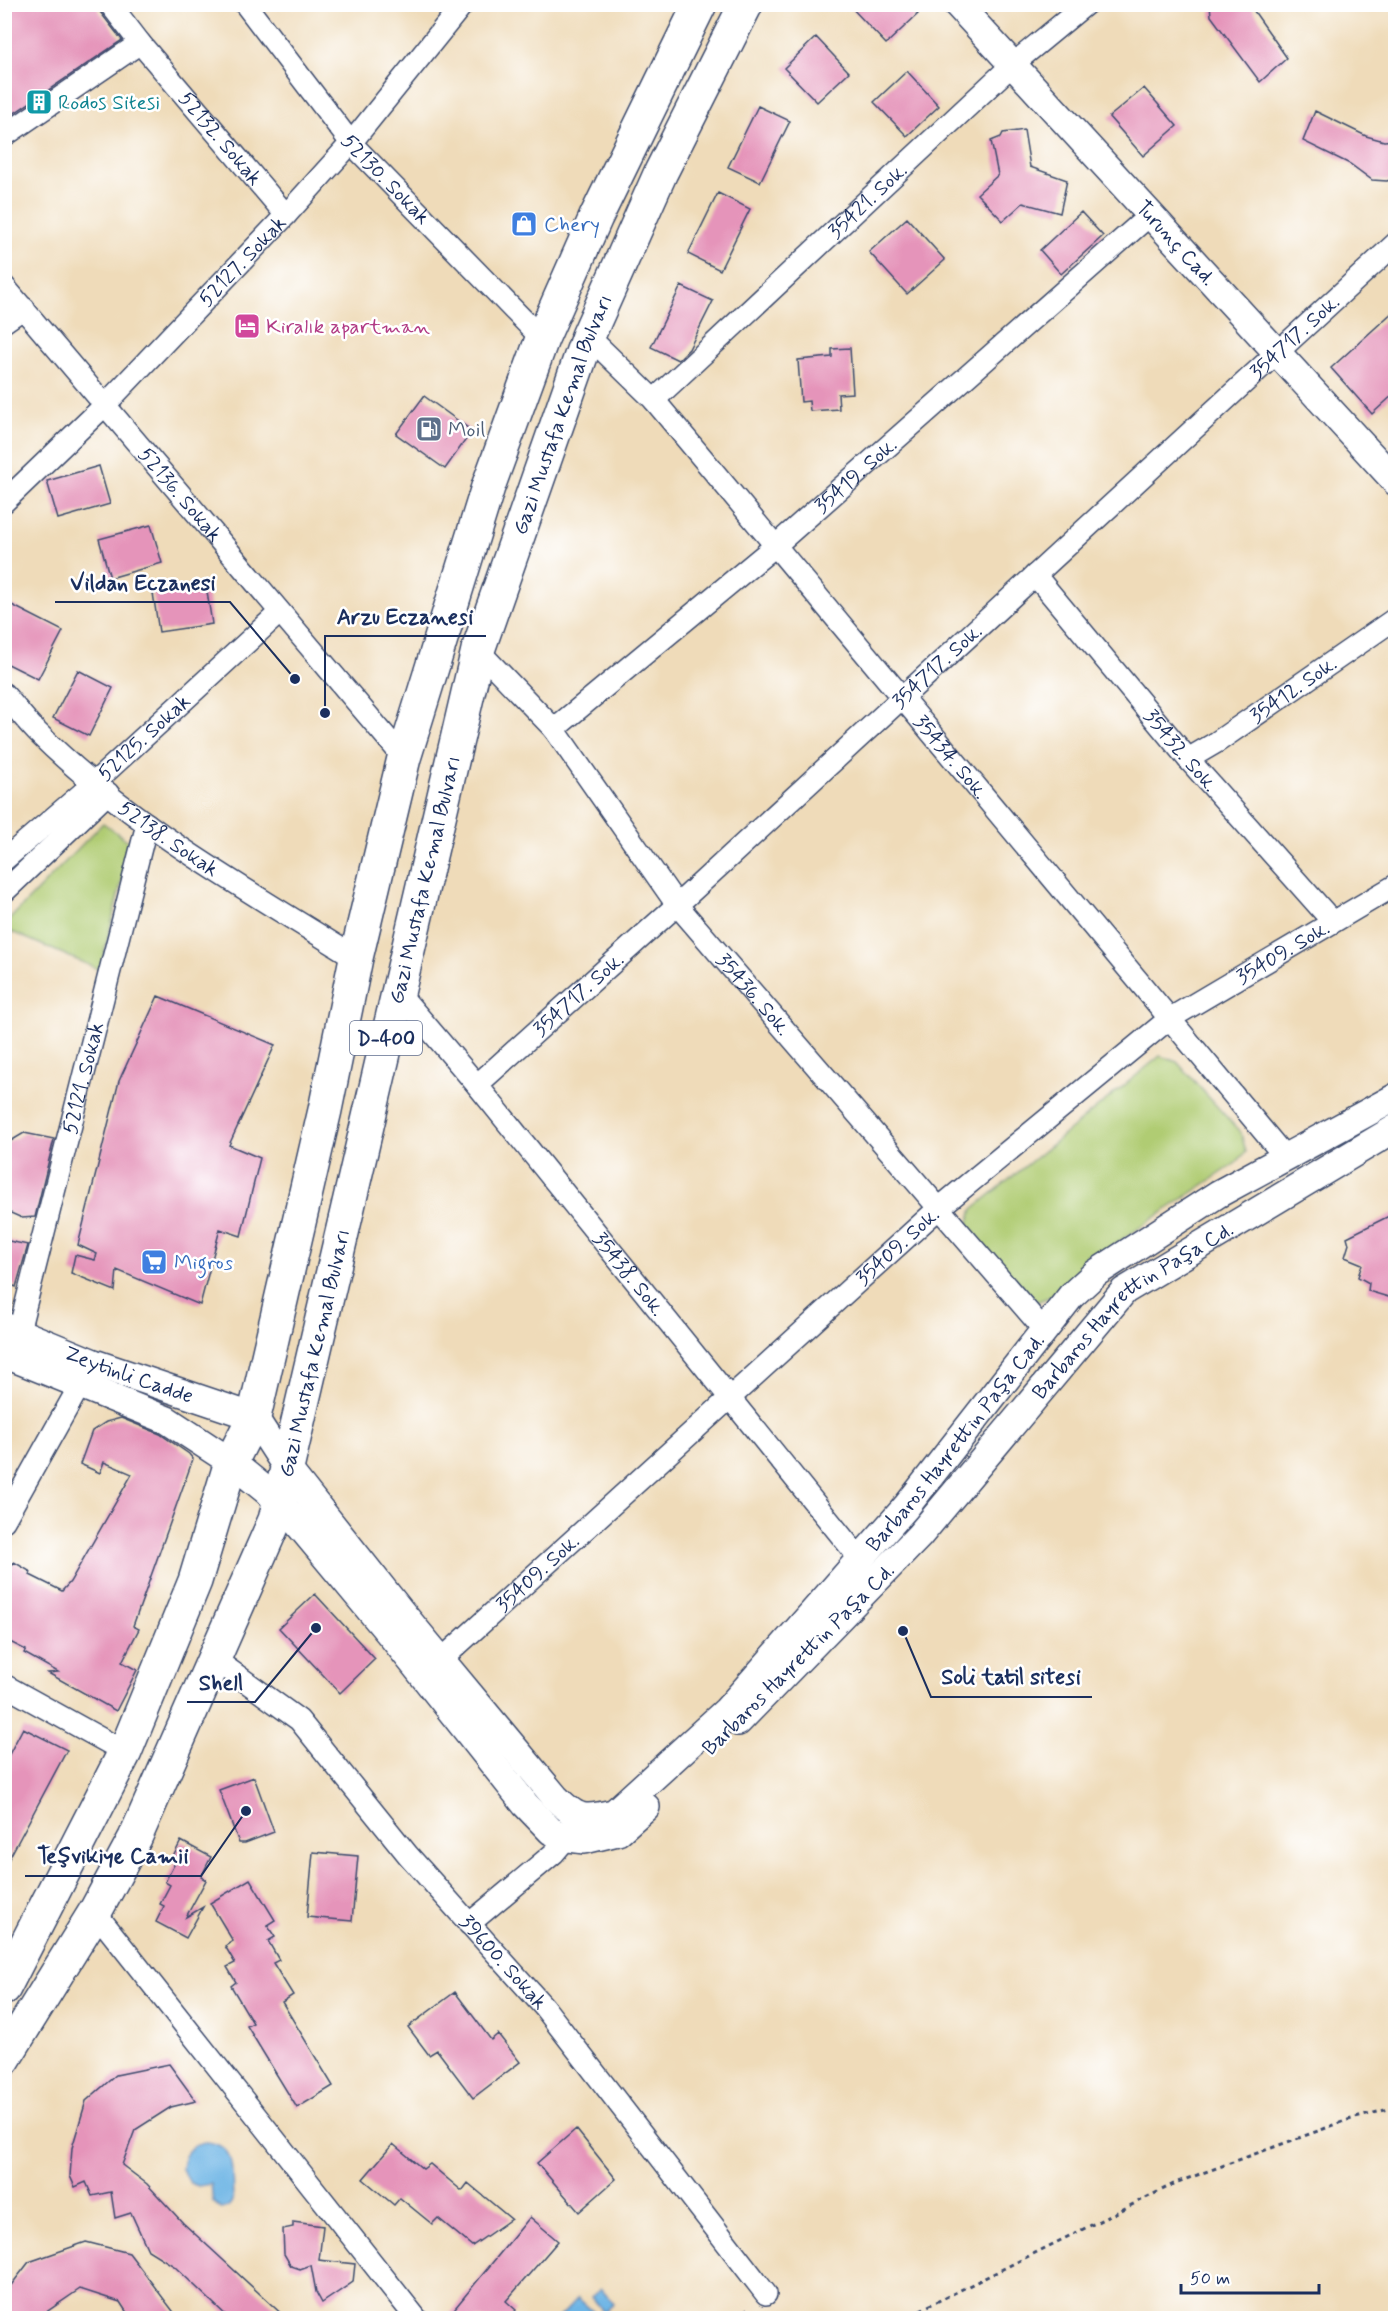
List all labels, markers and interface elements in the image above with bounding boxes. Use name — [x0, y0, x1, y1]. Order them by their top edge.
street label: 52132. Sokak — [172, 86, 268, 192]
building icon: Rodos Sitesi — [24, 87, 54, 117]
place label: Rodos Sitesi — [58, 89, 160, 117]
street label: 52130. Sokak — [334, 129, 436, 231]
street label: 35421. Sok. — [822, 157, 914, 245]
street label: Turunç Cad. — [1129, 195, 1222, 292]
shop icon: Chery — [509, 209, 539, 239]
street label: 52127. Sokak — [193, 210, 293, 313]
place label: Chery — [544, 211, 600, 239]
street label: 354717. Sok. — [1244, 289, 1346, 386]
street label: Gazi Mustafa Kemal Bulvarı — [506, 290, 620, 539]
hotel icon: Kiralık apartman — [232, 311, 262, 341]
place label: Kiralık apartman — [266, 313, 431, 341]
fuel station icon: Moil — [414, 414, 444, 444]
place label: Moil — [448, 416, 485, 444]
street label: 35419. Sok. — [808, 432, 903, 520]
street label: 52136. Sokak — [131, 442, 228, 548]
callout: Vildan Eczanesi — [55, 562, 230, 602]
text: Vildan Eczanesi — [70, 570, 216, 598]
callout: Arzu Eczanesi — [325, 596, 486, 636]
text: Arzu Eczanesi — [337, 604, 473, 632]
street label: 354717. Sok. — [886, 618, 989, 715]
street label: 35412. Sok. — [1244, 650, 1343, 730]
street label: 52125. Sokak — [92, 688, 197, 788]
street label: 35432. Sok. — [1137, 703, 1224, 798]
street label: 35434. Sok. — [907, 709, 994, 805]
street label: Gazi Mustafa Kemal Bulvarı — [383, 753, 468, 1007]
street label: 52138. Sokak — [112, 795, 224, 884]
street label: 35409. Sok. — [1231, 914, 1335, 991]
street label: 354717. Sok. — [527, 946, 630, 1043]
street label: 35436. Sok. — [710, 947, 797, 1042]
street label: 52121. Sokak — [56, 1019, 111, 1137]
road number: D-400 — [350, 1021, 422, 1055]
street label: 35409. Sok. — [850, 1201, 946, 1292]
street label: Barbaros Hayrettin Paşa Cd. — [1026, 1216, 1239, 1406]
street label: Gazi Mustafa Kemal Bulvarı — [272, 1226, 357, 1480]
street label: 35438. Sok. — [586, 1226, 671, 1322]
supermarket icon: Migros — [139, 1247, 169, 1277]
place label: Migros — [174, 1249, 233, 1279]
street label: Barbaros Hayrettin Paşa Cad. — [860, 1328, 1052, 1558]
street label: Zeytinli Cadde — [60, 1339, 197, 1411]
street label: 35409. Sok. — [490, 1528, 586, 1619]
street label: Barbaros Hayrettin Paşa Cd. — [696, 1557, 901, 1762]
callout: Soli tatil sitesi — [931, 1657, 1092, 1697]
callout: Shell — [187, 1662, 255, 1702]
text: Soli tatil sitesi — [941, 1664, 1081, 1692]
text: Shell — [199, 1670, 243, 1698]
callout: Teşvikiye Camii — [25, 1836, 201, 1876]
text: Teşvikiye Camii — [37, 1843, 189, 1871]
street label: 39600. Sokak — [453, 1909, 553, 2016]
scale bar — [1181, 2257, 1319, 2295]
text: 50 m — [1190, 2267, 1230, 2291]

